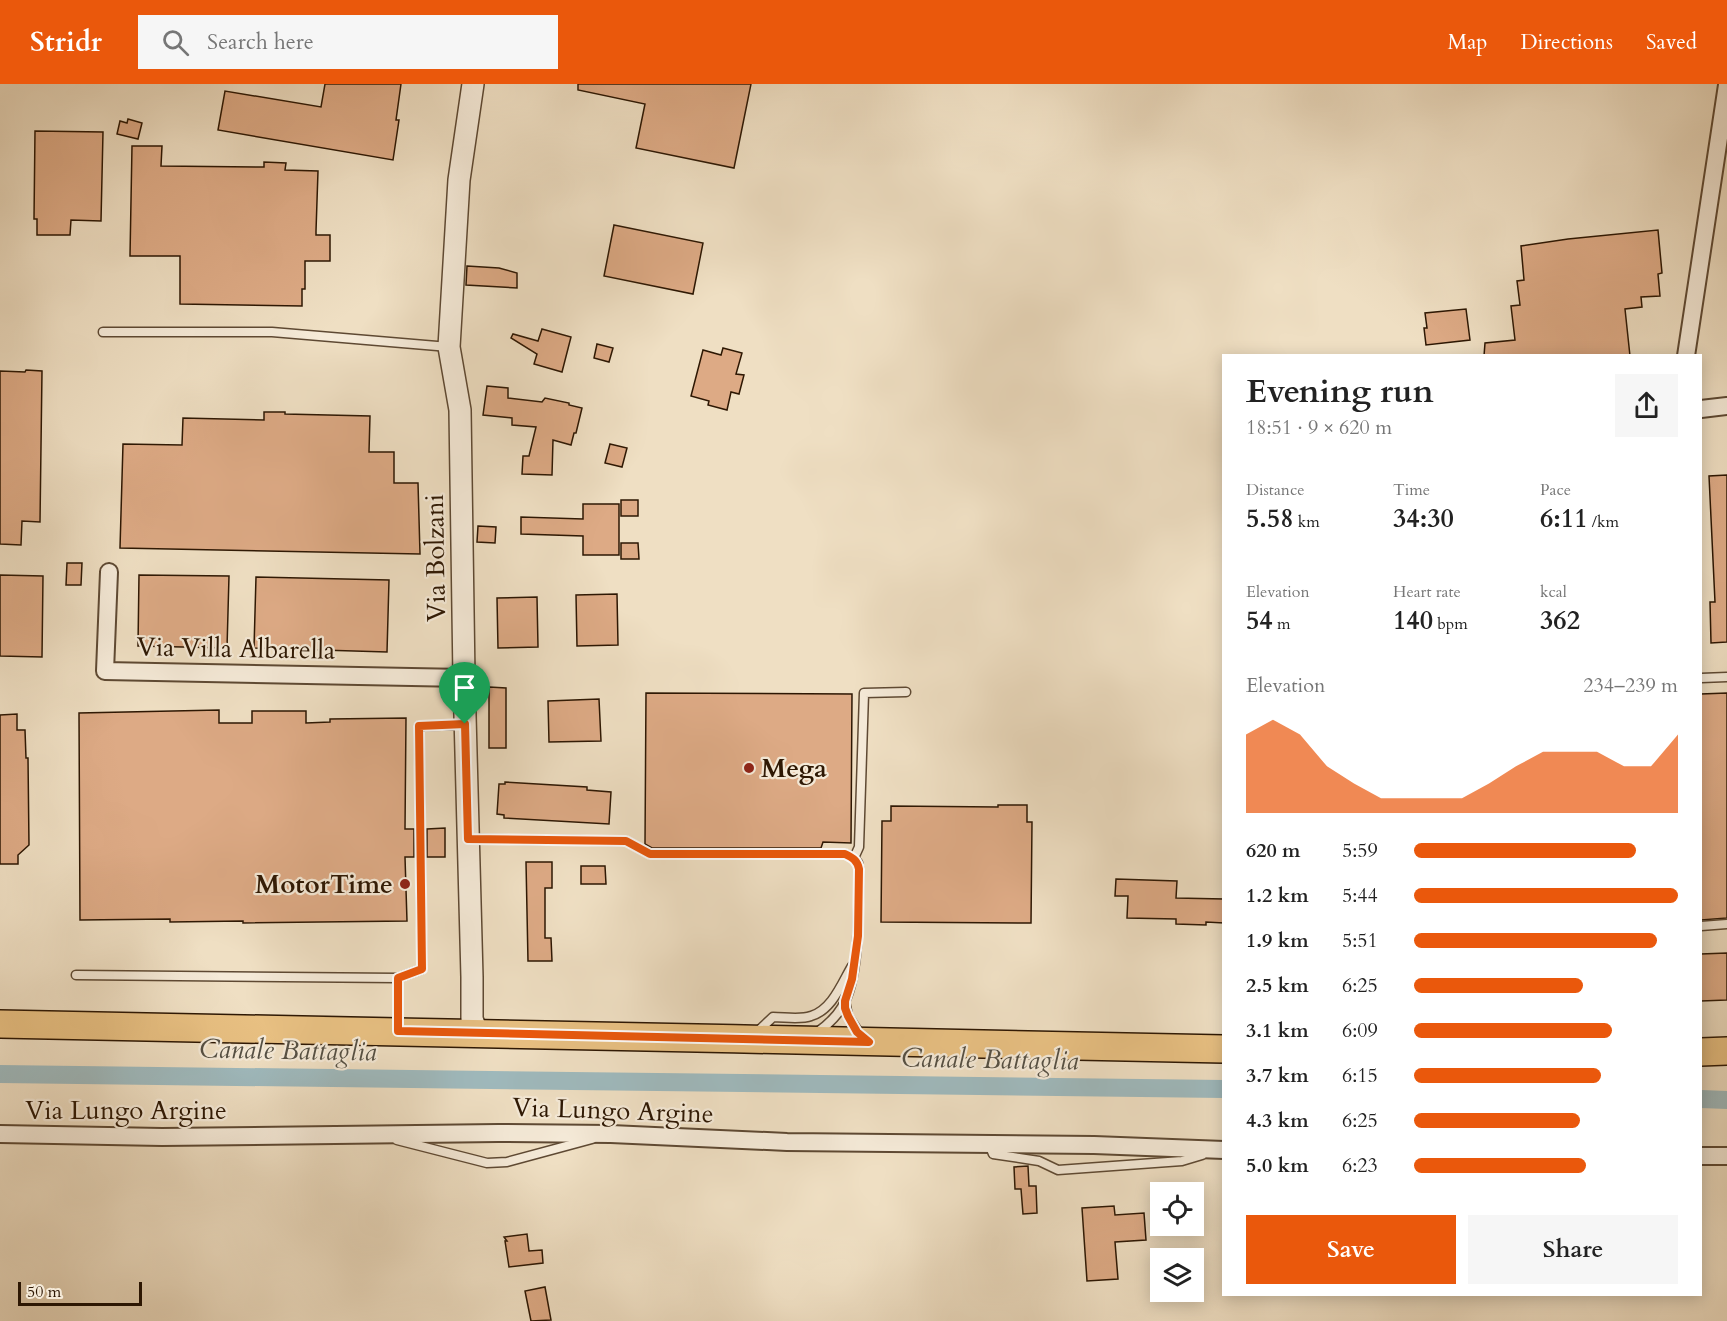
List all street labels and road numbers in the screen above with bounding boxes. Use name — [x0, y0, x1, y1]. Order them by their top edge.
street label: Via Bolzani — [417, 494, 454, 622]
street label: Via Villa Albarella — [136, 629, 336, 668]
street label: Via Lungo Argine — [512, 1089, 714, 1132]
street label: Via Lungo Argine — [25, 1093, 227, 1128]

